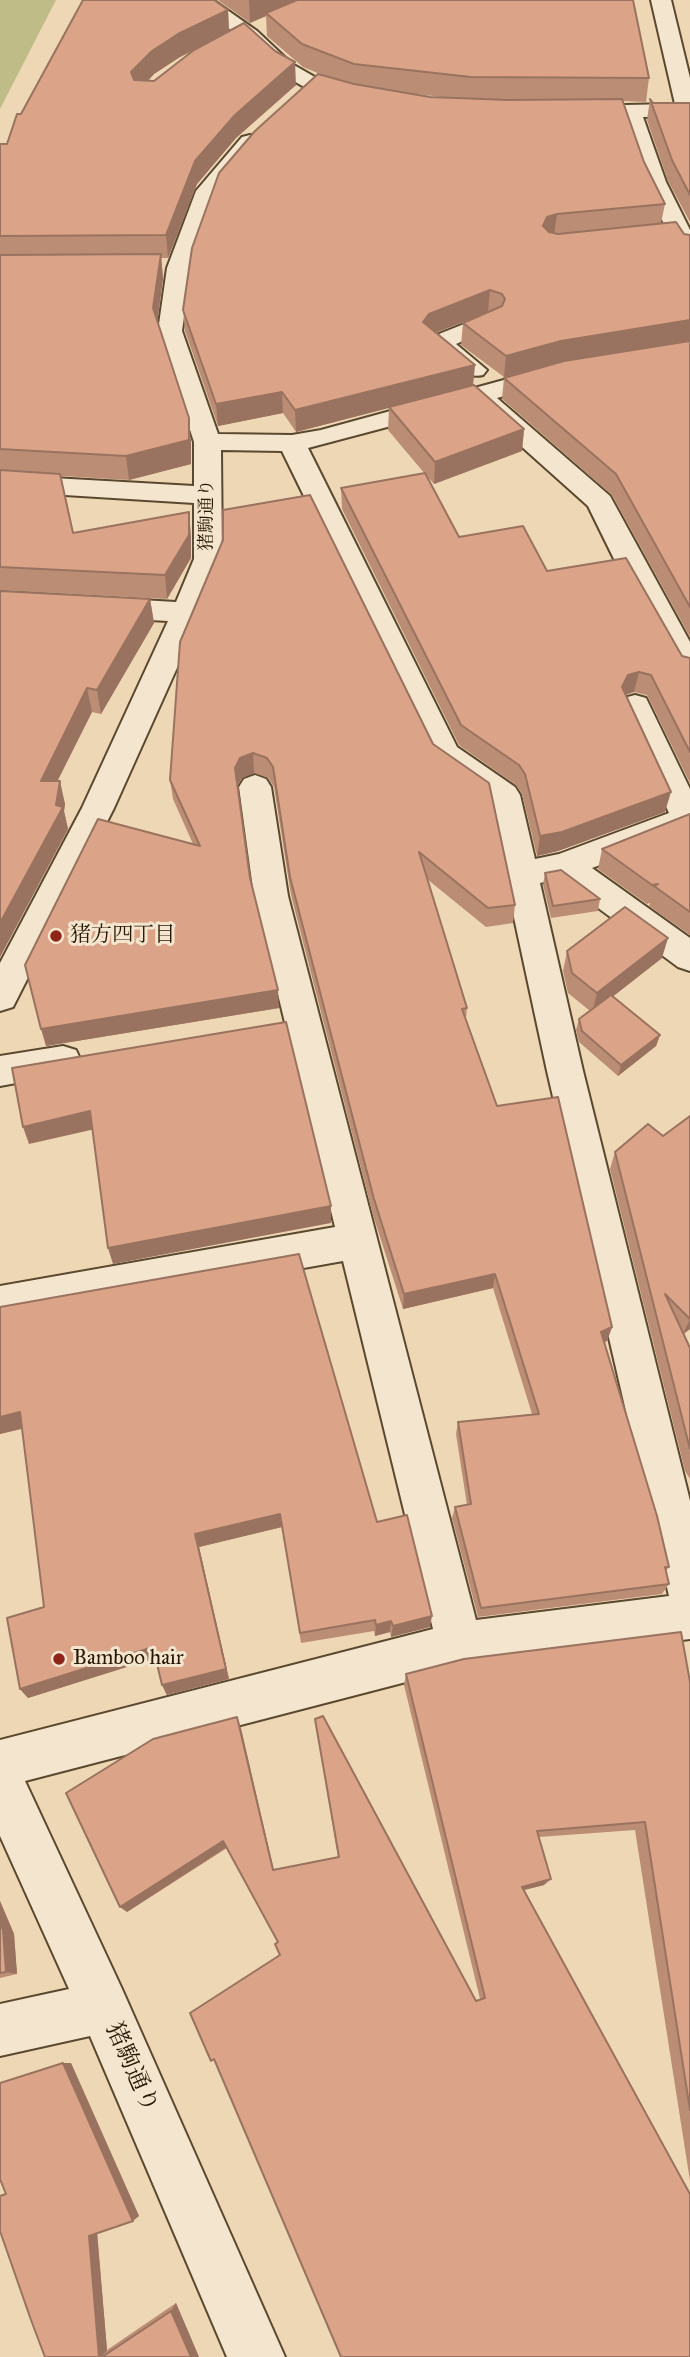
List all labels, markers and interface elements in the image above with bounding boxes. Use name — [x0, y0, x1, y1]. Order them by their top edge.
street label: 猪駒通り — [197, 479, 219, 551]
place label: 猪方四丁目 — [70, 923, 175, 949]
marker: 猪方四丁目 — [48, 928, 64, 944]
place label: Bamboo hair — [73, 1646, 184, 1672]
marker: Bamboo hair — [51, 1651, 67, 1667]
street label: 猪駒通り — [98, 2018, 164, 2118]

